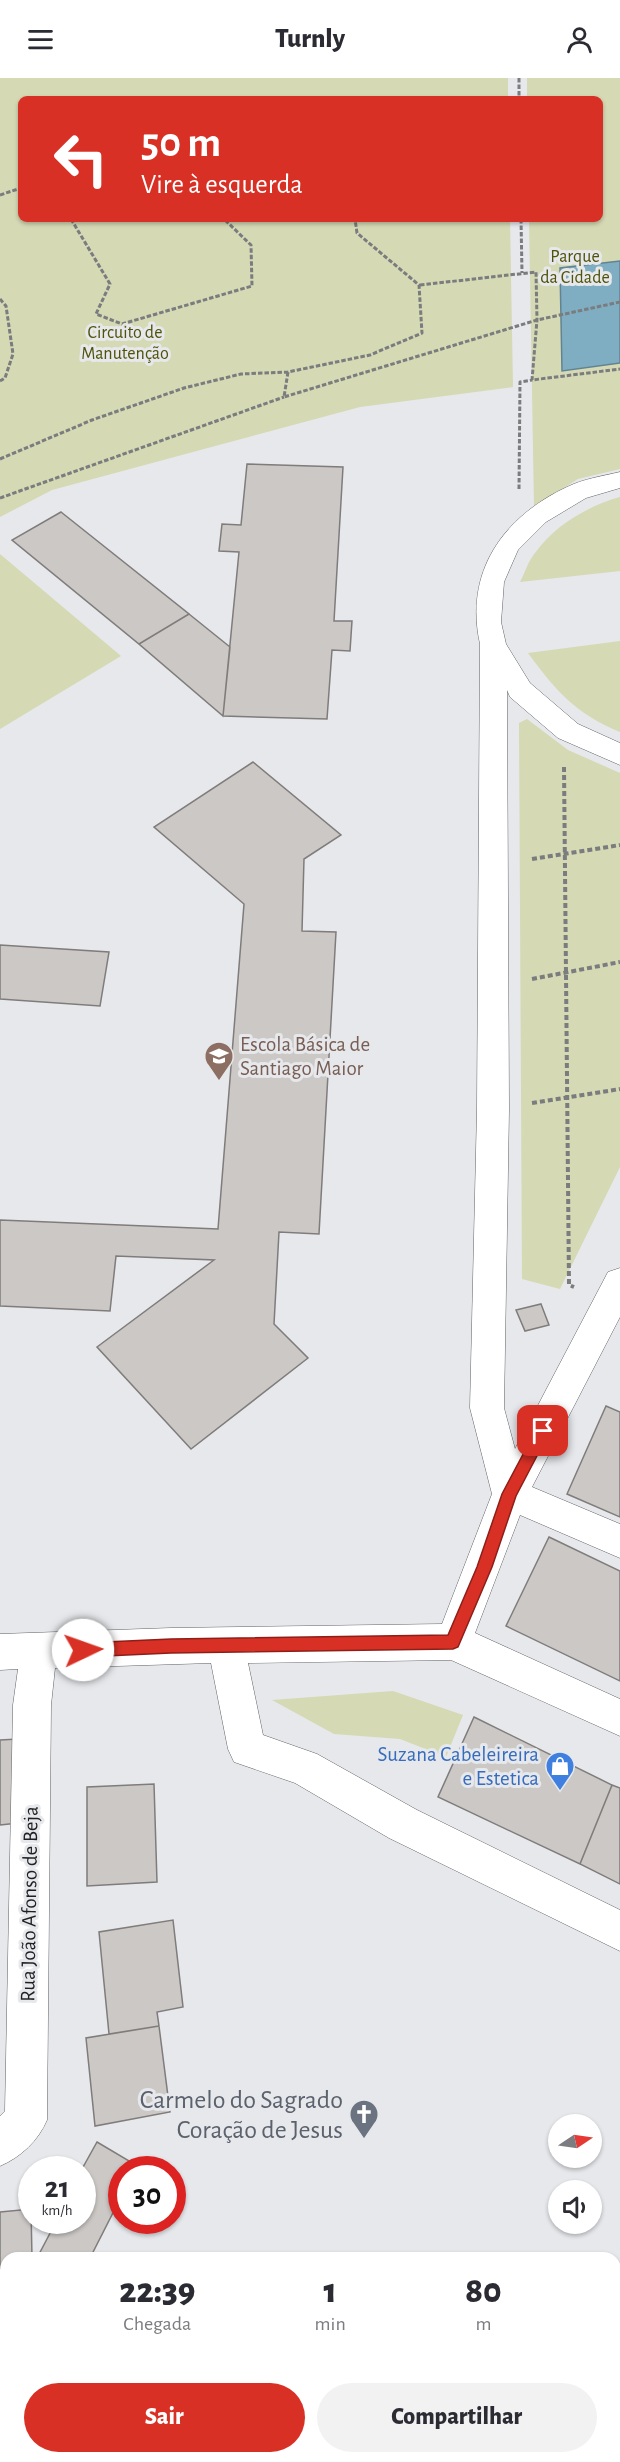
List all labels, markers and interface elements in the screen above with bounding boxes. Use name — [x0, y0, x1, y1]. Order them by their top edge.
icon: menu — [24, 23, 57, 56]
icon: person — [563, 23, 596, 56]
text: Turnly — [275, 25, 345, 52]
icon: left — [42, 120, 120, 198]
text: 50 m — [141, 122, 221, 164]
text: Vire à esquerda — [141, 171, 303, 198]
park label: Parque da Cidade — [540, 248, 610, 287]
park label: Circuito de Manutenção — [81, 324, 169, 363]
place label: Escola Básica de Santiago Maior — [240, 1034, 370, 1079]
school or university icon: Escola Básica de Santiago Maior — [203, 1040, 235, 1082]
pin — [517, 1405, 568, 1456]
icon: arrive — [526, 1414, 559, 1447]
position arrow — [51, 1618, 115, 1682]
place label: Suzana Cabeleireira e Estetica — [377, 1744, 539, 1789]
shop icon: Suzana Cabeleireira e Estetica — [544, 1750, 576, 1792]
street label: Rua João Afonso de Beja — [17, 1806, 42, 2002]
place label: Carmelo do Sagrado Coração de Jesus — [140, 2087, 343, 2143]
church icon: Carmelo do Sagrado Coração de Jesus — [348, 2098, 380, 2140]
north arrow — [548, 2114, 602, 2168]
map controls — [548, 2114, 602, 2234]
speed limit sign: 30 — [108, 2156, 186, 2234]
text: 21 — [45, 2173, 69, 2203]
button: sound — [548, 2180, 602, 2234]
text: km/h — [42, 2203, 72, 2218]
text: 22:39 — [119, 2273, 195, 2309]
text: 1 — [324, 2273, 337, 2309]
text: 80 — [465, 2273, 502, 2309]
text: Chegada — [123, 2314, 191, 2334]
text: min — [315, 2314, 346, 2334]
text: m — [475, 2314, 491, 2334]
button: Sair — [24, 2383, 305, 2452]
button: Compartilhar — [317, 2383, 597, 2452]

